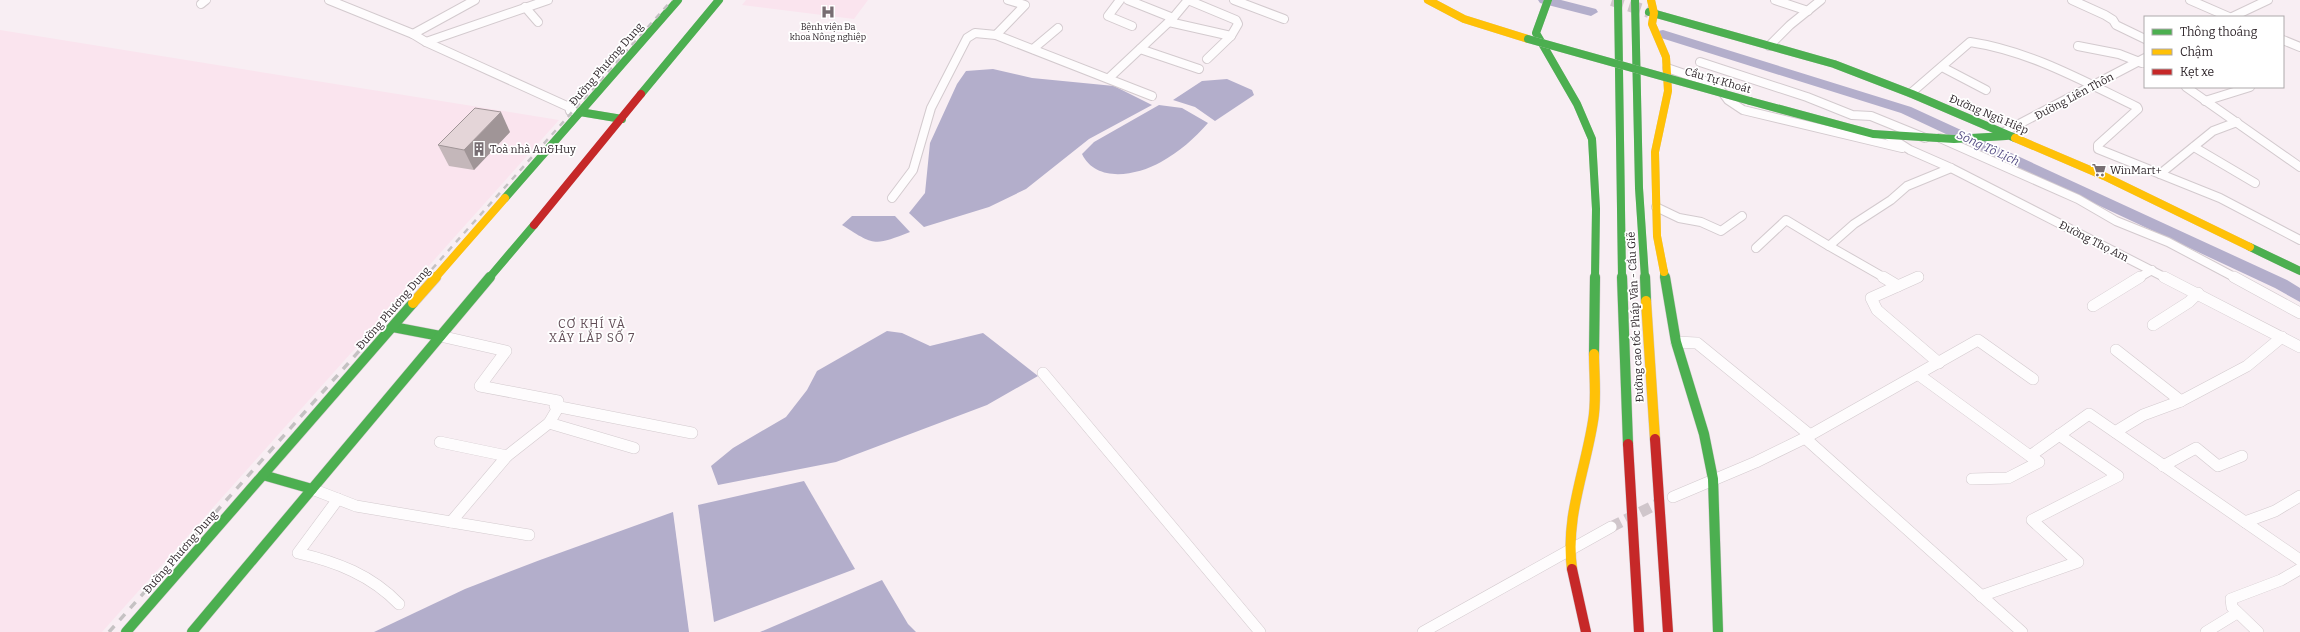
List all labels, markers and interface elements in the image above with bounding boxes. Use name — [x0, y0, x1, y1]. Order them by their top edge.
hospital icon: Bệnh viện Đa khoa Nông nghiệp — [820, 4, 836, 20]
legend — [2144, 16, 2284, 88]
street label: Đường Phương Dung — [567, 20, 646, 109]
place label: Bệnh viện Đa khoa Nông nghiệp — [790, 22, 866, 43]
text: Thông thoáng — [2180, 25, 2258, 39]
text: Chậm — [2180, 45, 2213, 59]
street label: Cầu Tự Khoát — [1683, 64, 1753, 96]
text: Kẹt xe — [2180, 65, 2214, 79]
street label: Đường Liên Thôn — [2033, 70, 2116, 123]
street label: Đường Ngũ Hiệp — [1947, 92, 2031, 137]
water label: Sông Tô Lịch — [1955, 127, 2021, 169]
building icon: Toà nhà An&Huy — [471, 141, 487, 157]
place label: Toà nhà An&Huy — [490, 143, 576, 156]
supermarket icon: WinMart+ — [2091, 162, 2107, 178]
place label: WinMart+ — [2110, 164, 2162, 177]
street label: Đường Thọ Am — [2057, 218, 2131, 265]
street label: Đường cao tốc Pháp Vân - Cầu Giẽ — [1624, 231, 1646, 403]
street label: Đường Phương Dung — [354, 264, 433, 353]
district label: CƠ KHÍ VÀ XÂY LẮP SỐ 7 — [549, 316, 635, 345]
street label: Đường Phương Dung — [141, 508, 220, 597]

